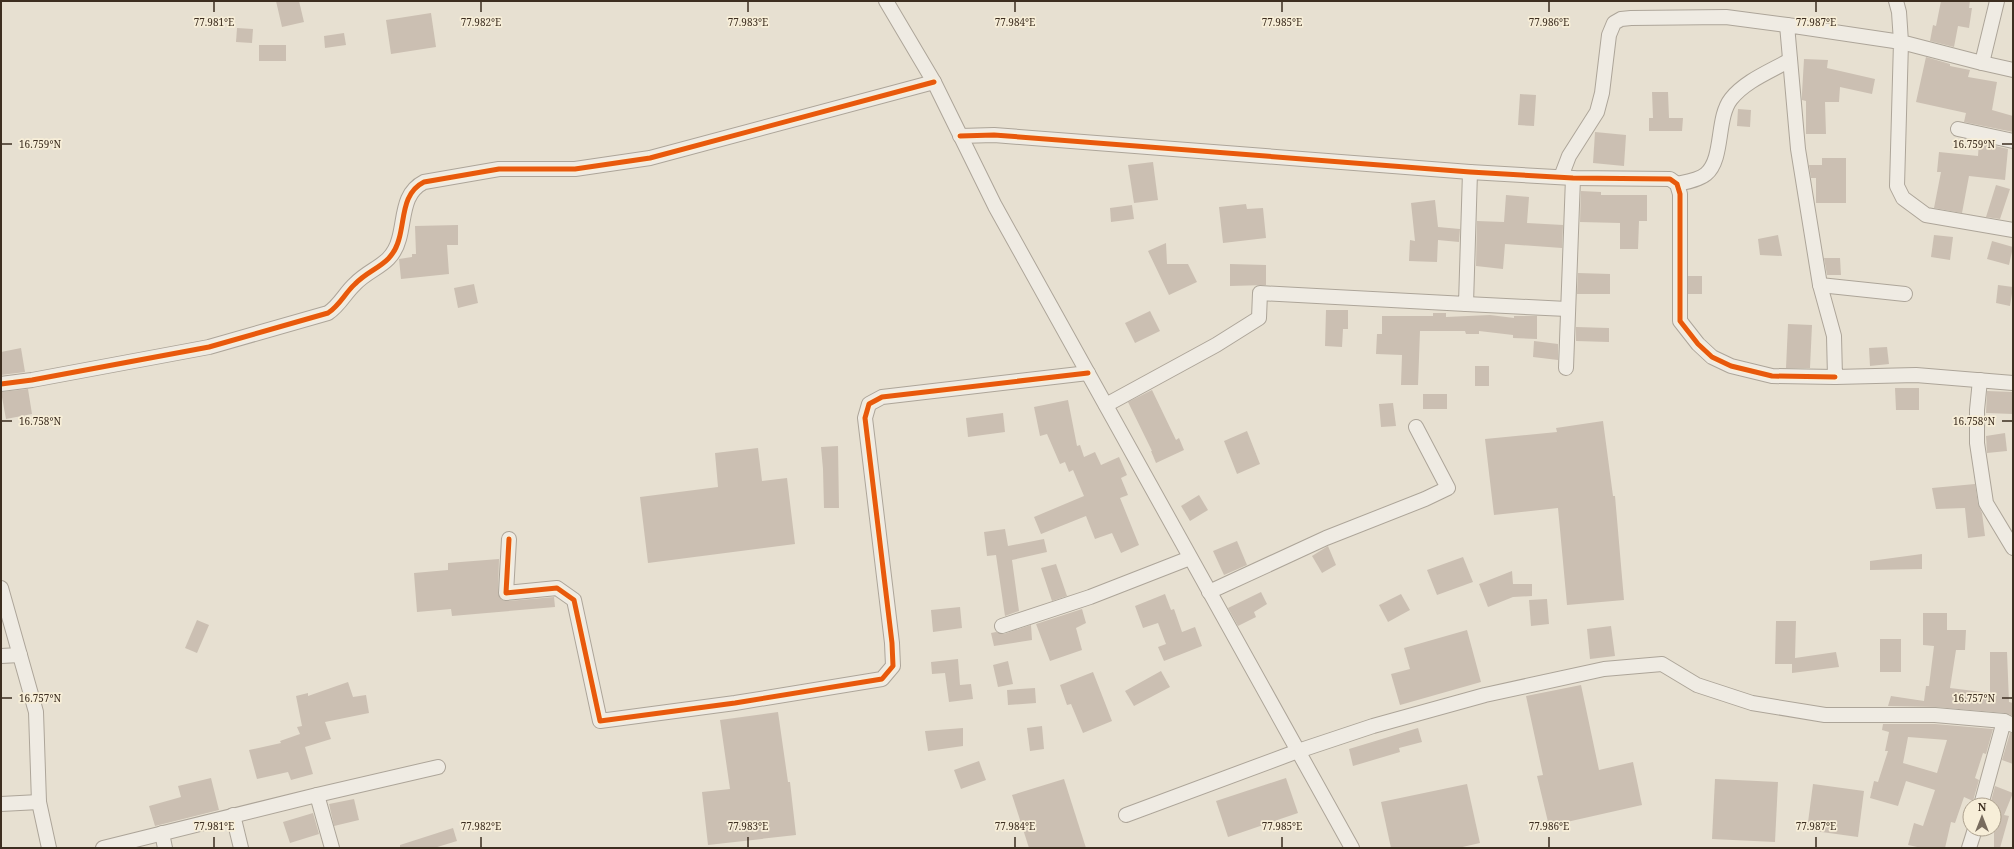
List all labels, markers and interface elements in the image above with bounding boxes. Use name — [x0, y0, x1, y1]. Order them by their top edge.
text: 77.981°E — [194, 15, 234, 29]
text: 77.982°E — [461, 15, 501, 29]
text: 77.983°E — [728, 15, 768, 29]
text: 77.984°E — [995, 15, 1035, 29]
text: 77.985°E — [1262, 15, 1302, 29]
text: 77.986°E — [1529, 15, 1569, 29]
text: 77.987°E — [1796, 15, 1836, 29]
text: 16.759°N — [19, 137, 61, 151]
text: 16.759°N — [1953, 137, 1995, 151]
text: 16.758°N — [19, 414, 61, 428]
text: 16.758°N — [1953, 414, 1995, 428]
text: 16.757°N — [19, 691, 61, 705]
text: 16.757°N — [1953, 691, 1995, 705]
north arrow — [1962, 797, 2002, 837]
text: N — [1978, 799, 1987, 814]
text: 77.981°E — [194, 819, 234, 833]
text: 77.982°E — [461, 819, 501, 833]
text: 77.983°E — [728, 819, 768, 833]
text: 77.984°E — [995, 819, 1035, 833]
text: 77.985°E — [1262, 819, 1302, 833]
text: 77.986°E — [1529, 819, 1569, 833]
text: 77.987°E — [1796, 819, 1836, 833]

